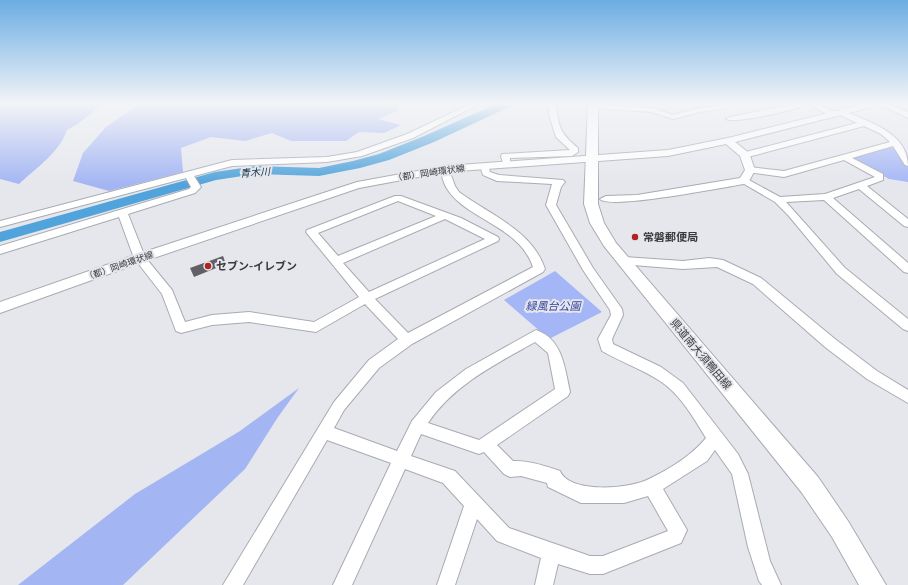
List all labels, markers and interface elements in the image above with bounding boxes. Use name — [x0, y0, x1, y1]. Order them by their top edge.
street label: （都）岡崎環状線 — [392, 161, 466, 184]
water label: 青木川 — [239, 163, 271, 180]
place label: 常磐郵便局 — [643, 228, 698, 244]
marker: 常磐郵便局 — [630, 232, 640, 242]
street label: （都）岡崎環状線 — [83, 247, 156, 283]
place label: セブン-イレブン — [216, 257, 297, 273]
marker: セブン-イレブン — [203, 261, 213, 271]
park label: 緑風台公園 — [526, 297, 582, 313]
street label: 県道南大須鴨田線 — [667, 315, 736, 392]

